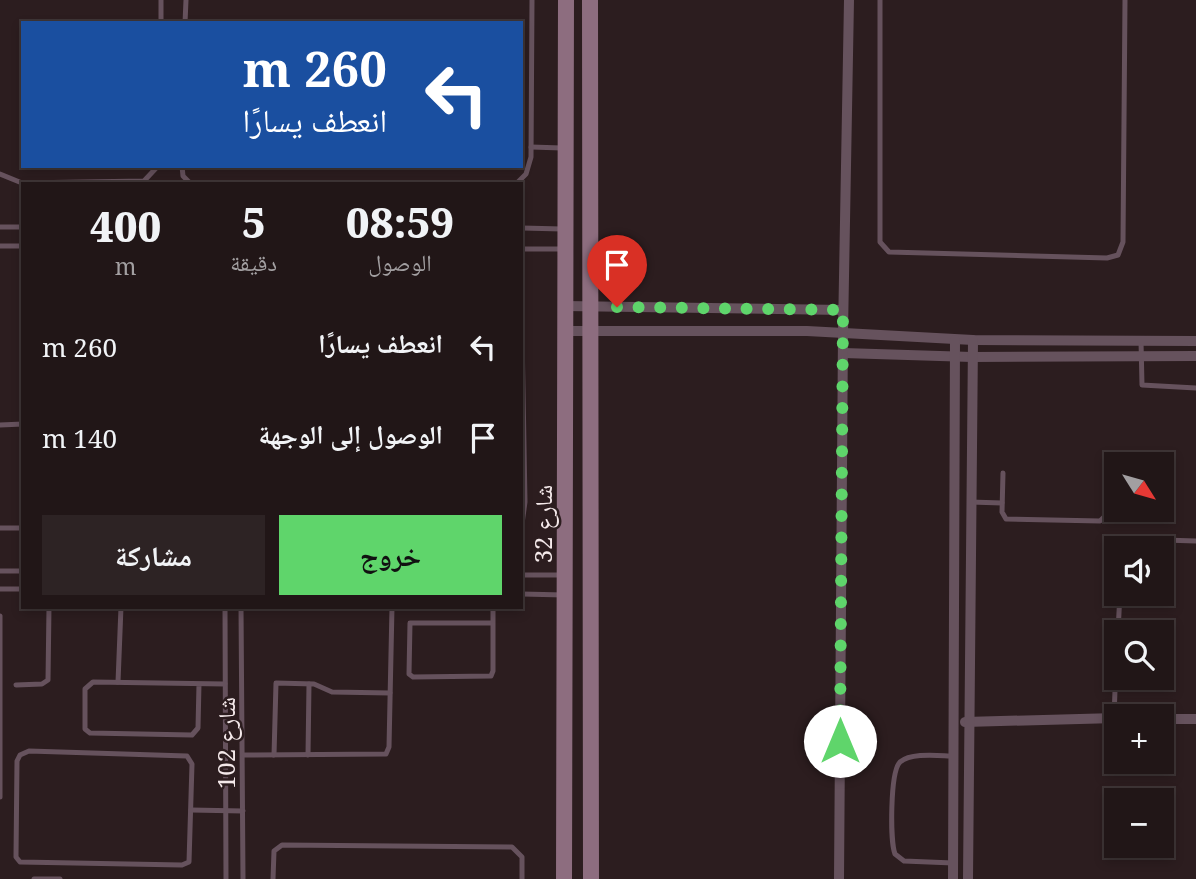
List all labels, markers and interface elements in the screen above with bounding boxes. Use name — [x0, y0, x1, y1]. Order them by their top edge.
text: 260 m — [243, 35, 387, 101]
icon: left — [411, 49, 502, 140]
text: انعطف يسارًا — [242, 98, 387, 141]
text: 5 — [242, 193, 265, 250]
text: 08:59 — [346, 193, 454, 250]
text: 400 — [90, 197, 161, 254]
pin — [587, 235, 647, 307]
text: دقيقة — [230, 246, 277, 278]
text: الوصول — [368, 246, 432, 278]
icon: arrive — [598, 246, 636, 284]
text: m — [115, 250, 136, 282]
text: انعطف يسارًا — [318, 325, 443, 361]
icon: left — [464, 328, 502, 366]
text: 260 m — [42, 329, 117, 365]
text: الوصول إلى الوجهة — [259, 416, 443, 452]
icon: arrive — [464, 419, 502, 457]
text: 140 m — [42, 420, 117, 456]
north arrow — [1104, 452, 1174, 522]
map controls — [1104, 452, 1174, 858]
street label: شارع 32 — [526, 485, 559, 563]
button: مشاركة — [42, 515, 265, 595]
button: خروج — [279, 515, 502, 595]
button: sound — [1104, 536, 1174, 606]
button: search — [1104, 620, 1174, 690]
street label: شارع 102 — [209, 697, 242, 789]
position arrow — [803, 704, 877, 778]
button: + — [1104, 704, 1174, 774]
button: − — [1104, 788, 1174, 858]

